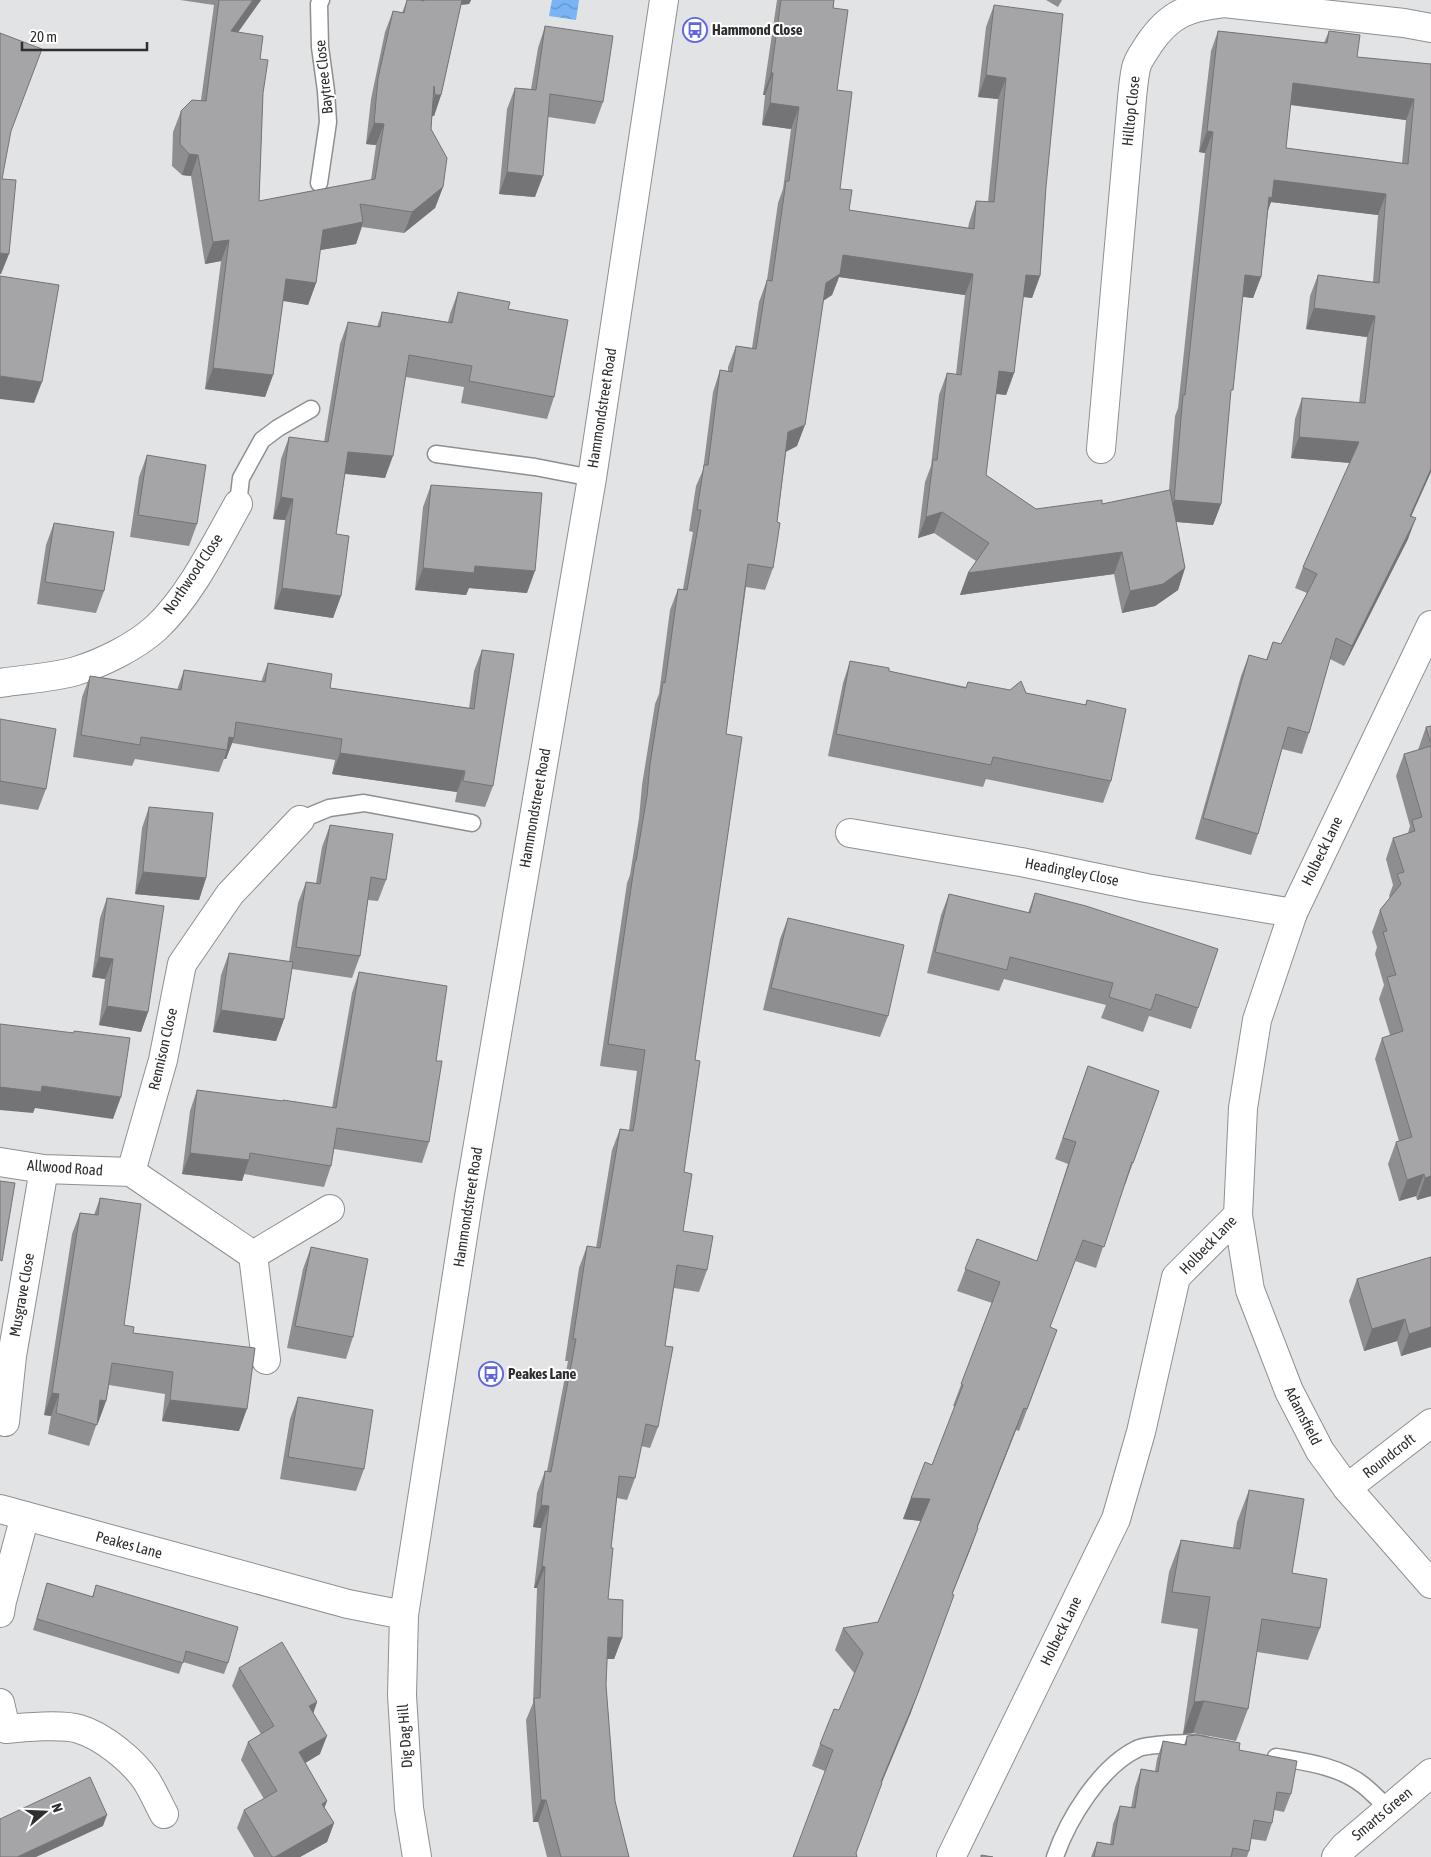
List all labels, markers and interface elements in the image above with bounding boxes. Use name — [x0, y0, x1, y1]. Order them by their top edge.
bus stop icon: Hammond Close — [682, 17, 708, 43]
scale bar — [22, 20, 148, 52]
place label: Hammond Close — [712, 21, 803, 38]
text: 20 m — [30, 28, 57, 45]
street label: Baytree Close — [311, 39, 336, 115]
street label: Hilltop Close — [1118, 75, 1143, 147]
street label: Hammondstreet Road — [584, 347, 619, 469]
street label: Northwood Close — [159, 530, 226, 617]
street label: Hammondstreet Road — [516, 747, 553, 869]
street label: Holbeck Lane — [1298, 813, 1346, 888]
street label: Headingley Close — [1024, 854, 1121, 889]
street label: Rennison Close — [145, 1006, 180, 1092]
street label: Hammondstreet Road — [450, 1146, 485, 1268]
street label: Allwood Road — [27, 1156, 103, 1179]
street label: Holbeck Lane — [1176, 1212, 1240, 1277]
street label: Musgrave Close — [6, 1252, 37, 1338]
bus stop icon: Peakes Lane — [478, 1361, 504, 1387]
place label: Peakes Lane — [508, 1365, 577, 1382]
street label: Adamsfield — [1282, 1384, 1325, 1448]
street label: Roundcroft — [1359, 1430, 1418, 1481]
street label: Peakes Lane — [94, 1527, 165, 1562]
street label: Holbeck Lane — [1037, 1593, 1085, 1668]
street label: Dig Dag Hill — [394, 1703, 415, 1769]
street label: Smarts Green — [1348, 1784, 1415, 1844]
north arrow — [20, 1787, 70, 1837]
text: N — [48, 1801, 66, 1814]

